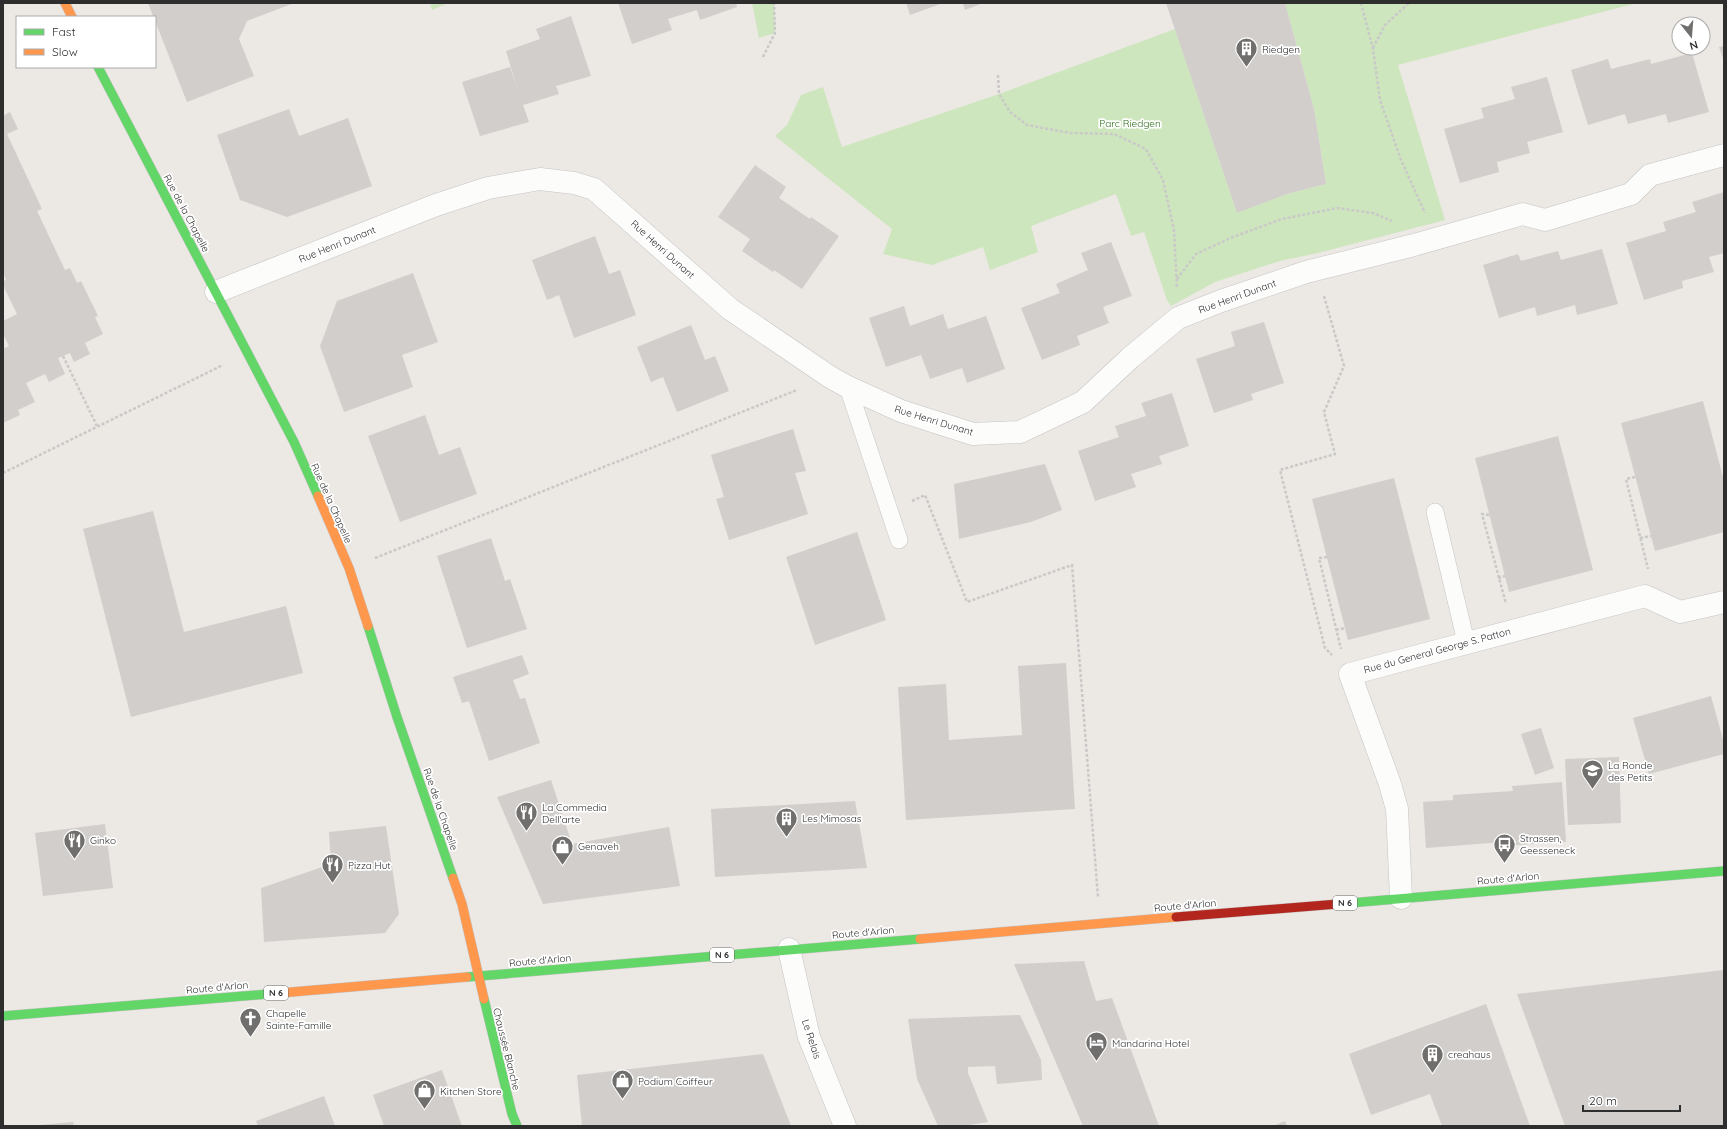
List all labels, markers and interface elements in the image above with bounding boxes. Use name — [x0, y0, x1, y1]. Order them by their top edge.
legend — [16, 16, 156, 68]
north arrow — [1671, 16, 1711, 56]
text: Fast — [52, 24, 76, 39]
building icon: Riedgen — [1233, 36, 1259, 69]
text: N — [1688, 38, 1700, 53]
place label: Riedgen — [1262, 43, 1300, 56]
text: Slow — [52, 44, 78, 59]
park label: Parc Riedgen — [1099, 117, 1161, 130]
street label: Rue de la Chapelle — [161, 172, 213, 255]
street label: Rue Henri Dunant — [628, 217, 698, 282]
street label: Rue Henri Dunant — [297, 223, 378, 266]
street label: Rue Henri Dunant — [1196, 276, 1278, 317]
street label: Rue Henri Dunant — [893, 402, 975, 439]
street label: Rue de la Chapelle — [308, 461, 355, 546]
street label: Rue du General George S. Patton — [1362, 625, 1512, 676]
school or university icon: La Ronde des Petits — [1580, 758, 1606, 791]
place label: La Ronde des Petits — [1608, 759, 1653, 784]
street label: Rue de la Chapelle — [420, 766, 461, 852]
restaurant icon: La Commedia Dell'arte — [514, 800, 540, 833]
place label: La Commedia Dell'arte — [542, 801, 607, 826]
building icon: Les Mimosas — [774, 805, 800, 838]
place label: Les Mimosas — [802, 812, 862, 825]
restaurant icon: Ginko — [61, 827, 87, 860]
bus stop icon: Strassen, Geesseneck — [1492, 831, 1518, 864]
place label: Strassen, Geesseneck — [1520, 832, 1575, 857]
shop icon: Genaveh — [549, 833, 575, 866]
place label: Ginko — [90, 834, 116, 847]
place label: Genaveh — [578, 840, 619, 853]
restaurant icon: Pizza Hut — [319, 852, 345, 885]
place label: Pizza Hut — [348, 859, 391, 872]
street label: Route d'Arlon — [1476, 869, 1540, 888]
street label: Route d'Arlon — [1153, 896, 1217, 915]
road number: N 6 — [1333, 896, 1357, 910]
street label: Route d'Arlon — [831, 923, 895, 942]
road number: N 6 — [710, 948, 734, 962]
street label: Route d'Arlon — [508, 951, 572, 970]
street label: Route d'Arlon — [185, 978, 249, 997]
road number: N 6 — [264, 986, 288, 1000]
church icon: Chapelle Sainte-Famille — [237, 1006, 263, 1039]
place label: Chapelle Sainte-Famille — [266, 1007, 332, 1032]
street label: Chaussée Blanche — [490, 1007, 523, 1092]
street label: Le Relais — [799, 1018, 824, 1061]
hotel icon: Mandarina Hotel — [1083, 1030, 1109, 1063]
place label: Mandarina Hotel — [1112, 1037, 1189, 1050]
building icon: creahaus — [1420, 1041, 1446, 1074]
place label: creahaus — [1448, 1048, 1491, 1061]
shop icon: Podium Coiffeur — [610, 1068, 636, 1101]
place label: Podium Coiffeur — [638, 1075, 713, 1088]
shop icon: Kitchen Store — [411, 1078, 437, 1111]
place label: Kitchen Store — [440, 1085, 502, 1098]
scale bar — [1583, 1087, 1680, 1113]
text: 20 m — [1589, 1093, 1617, 1108]

